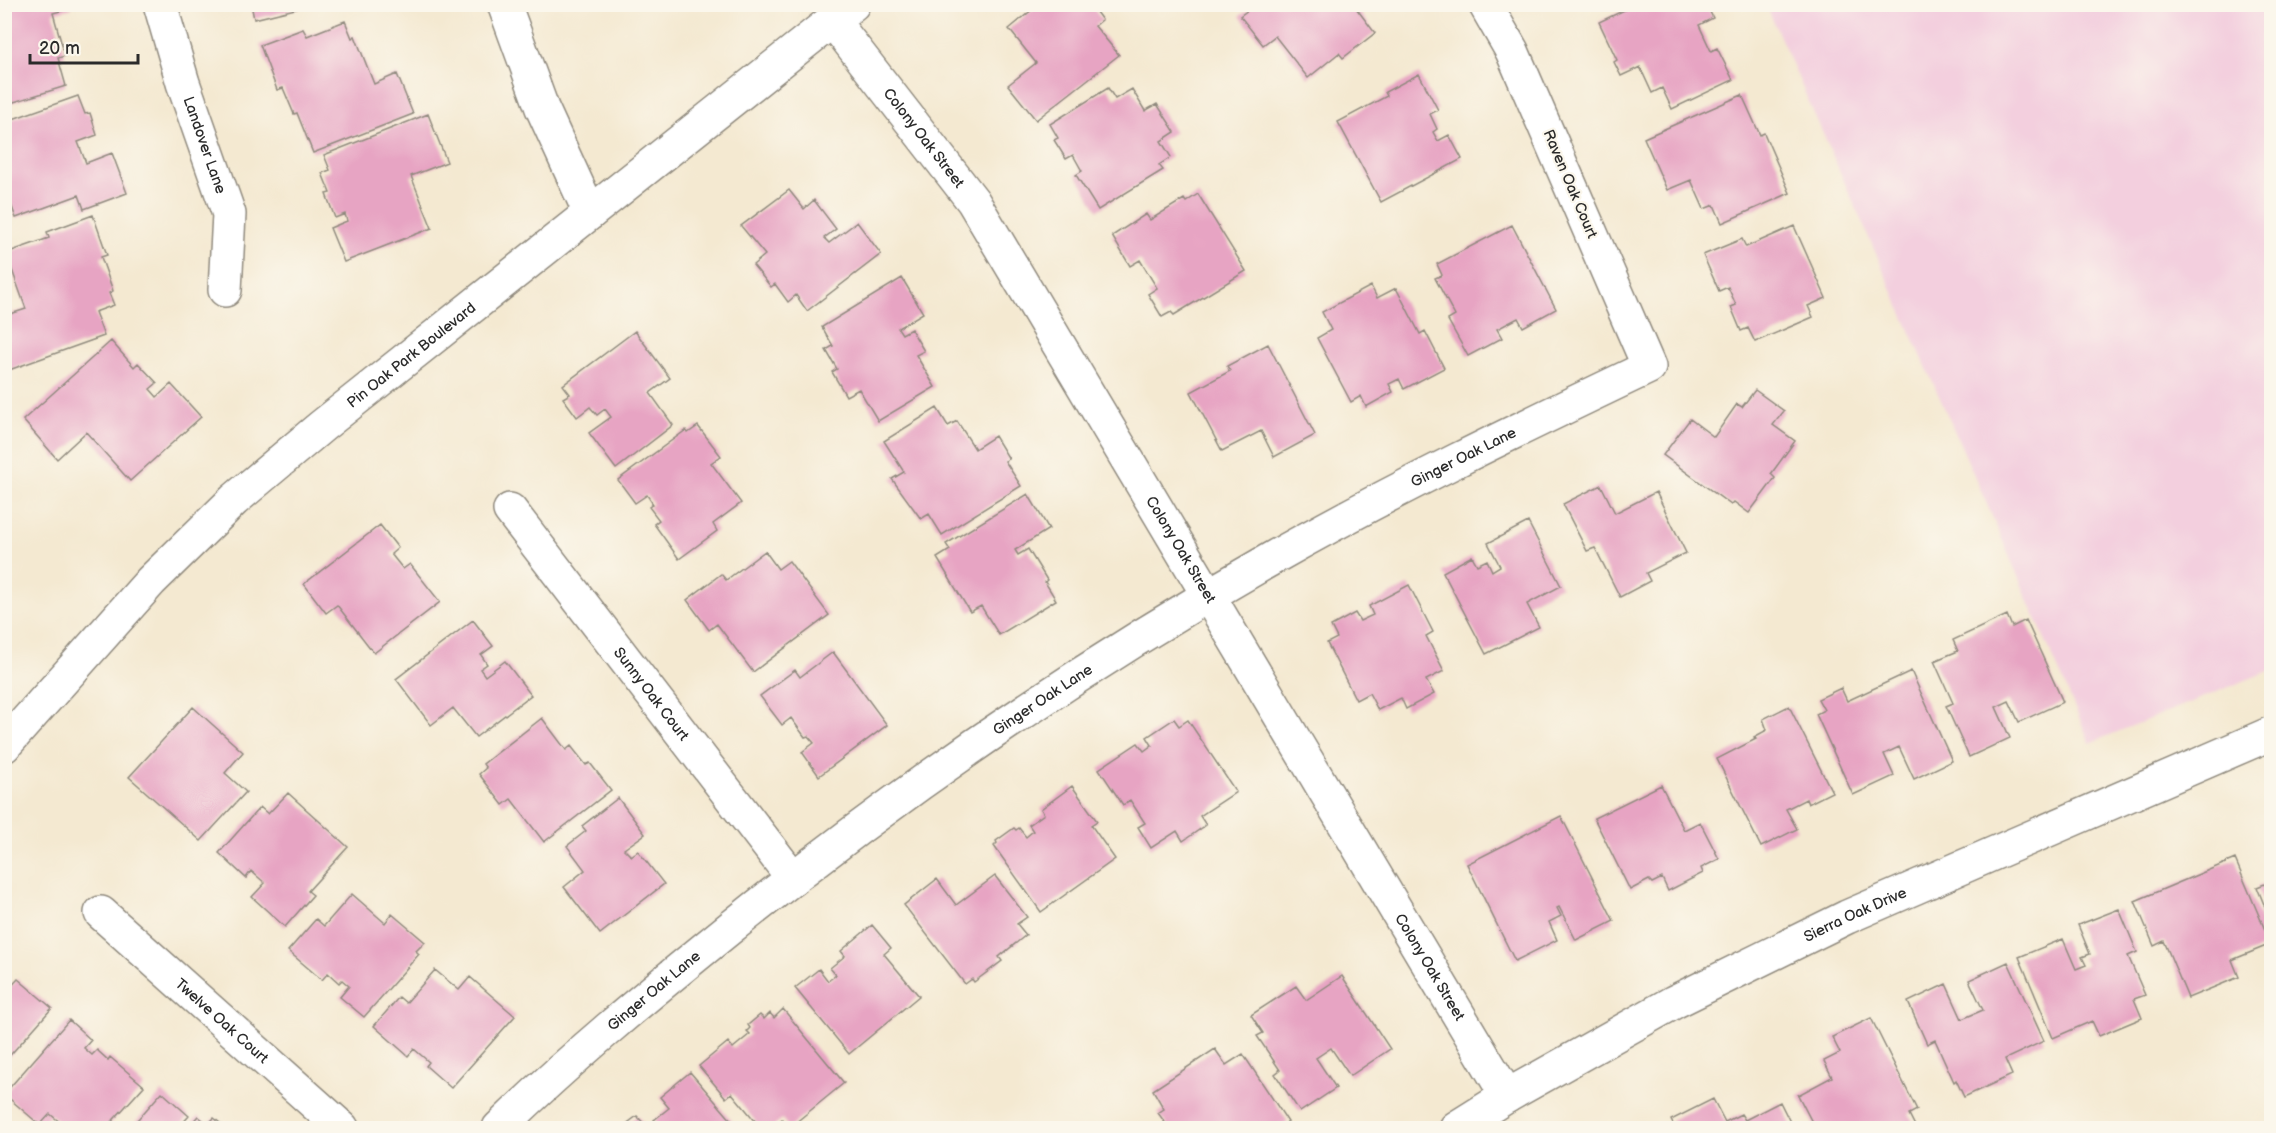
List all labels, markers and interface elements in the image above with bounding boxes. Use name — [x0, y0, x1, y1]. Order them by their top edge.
scale bar — [30, 27, 138, 65]
text: 20 m — [39, 38, 80, 59]
street label: Colony Oak Street — [879, 84, 969, 192]
street label: Landover Lane — [179, 94, 231, 196]
street label: Raven Oak Court — [1539, 127, 1602, 242]
street label: Pin Oak Park Boulevard — [343, 298, 480, 412]
street label: Ginger Oak Lane — [1408, 423, 1519, 492]
street label: Colony Oak Street — [1142, 493, 1220, 607]
street label: Sunny Oak Court — [609, 643, 694, 745]
street label: Ginger Oak Lane — [989, 660, 1096, 739]
street label: Sierra Oak Drive — [1801, 883, 1910, 946]
street label: Colony Oak Street — [1391, 910, 1469, 1024]
street label: Ginger Oak Lane — [603, 946, 704, 1035]
street label: Twelve Oak Court — [171, 974, 273, 1068]

